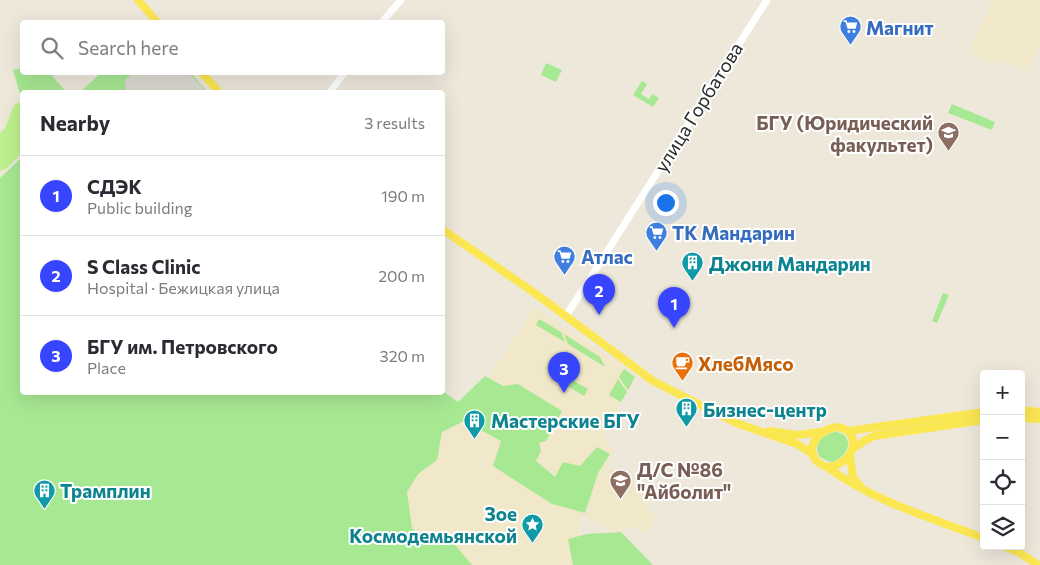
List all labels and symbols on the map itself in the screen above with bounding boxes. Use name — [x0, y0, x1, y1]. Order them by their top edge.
supermarket icon: Магнит — [838, 15, 862, 46]
place label: Магнит — [866, 16, 934, 39]
street label: улица Горбатова — [649, 38, 747, 176]
place label: БГУ (Юридический факультет) — [756, 111, 933, 156]
school or university icon: БГУ (Юридический факультет) — [937, 121, 961, 152]
your location — [653, 190, 679, 216]
supermarket icon: ТК Мандарин — [644, 220, 668, 251]
place label: ТК Мандарин — [672, 221, 795, 244]
supermarket icon: Атлас — [553, 244, 577, 275]
place label: Атлас — [581, 245, 633, 268]
building icon: Джони Мандарин — [681, 251, 705, 282]
place label: Джони Мандарин — [709, 252, 871, 275]
pin: 2 — [583, 274, 615, 315]
pin: 1 — [658, 287, 690, 328]
cafe icon: ХлебМясо — [670, 351, 694, 382]
pin: 3 — [548, 352, 580, 393]
place label: ХлебМясо — [698, 352, 794, 375]
building icon: Бизнес-центр — [675, 397, 699, 428]
place label: Бизнес-центр — [703, 398, 827, 421]
building icon: Мастерские БГУ — [463, 408, 487, 439]
place label: Мастерские БГУ — [491, 409, 640, 432]
place label: Д/С №86 "Айболит" — [637, 458, 731, 503]
school or university icon: Д/С №86 "Айболит" — [609, 468, 633, 499]
building icon: Трамплин — [32, 478, 56, 509]
place label: Трамплин — [60, 479, 151, 502]
place label: Зое Космодемьянской — [349, 502, 517, 547]
place icon: Зое Космодемьянской — [521, 512, 545, 543]

